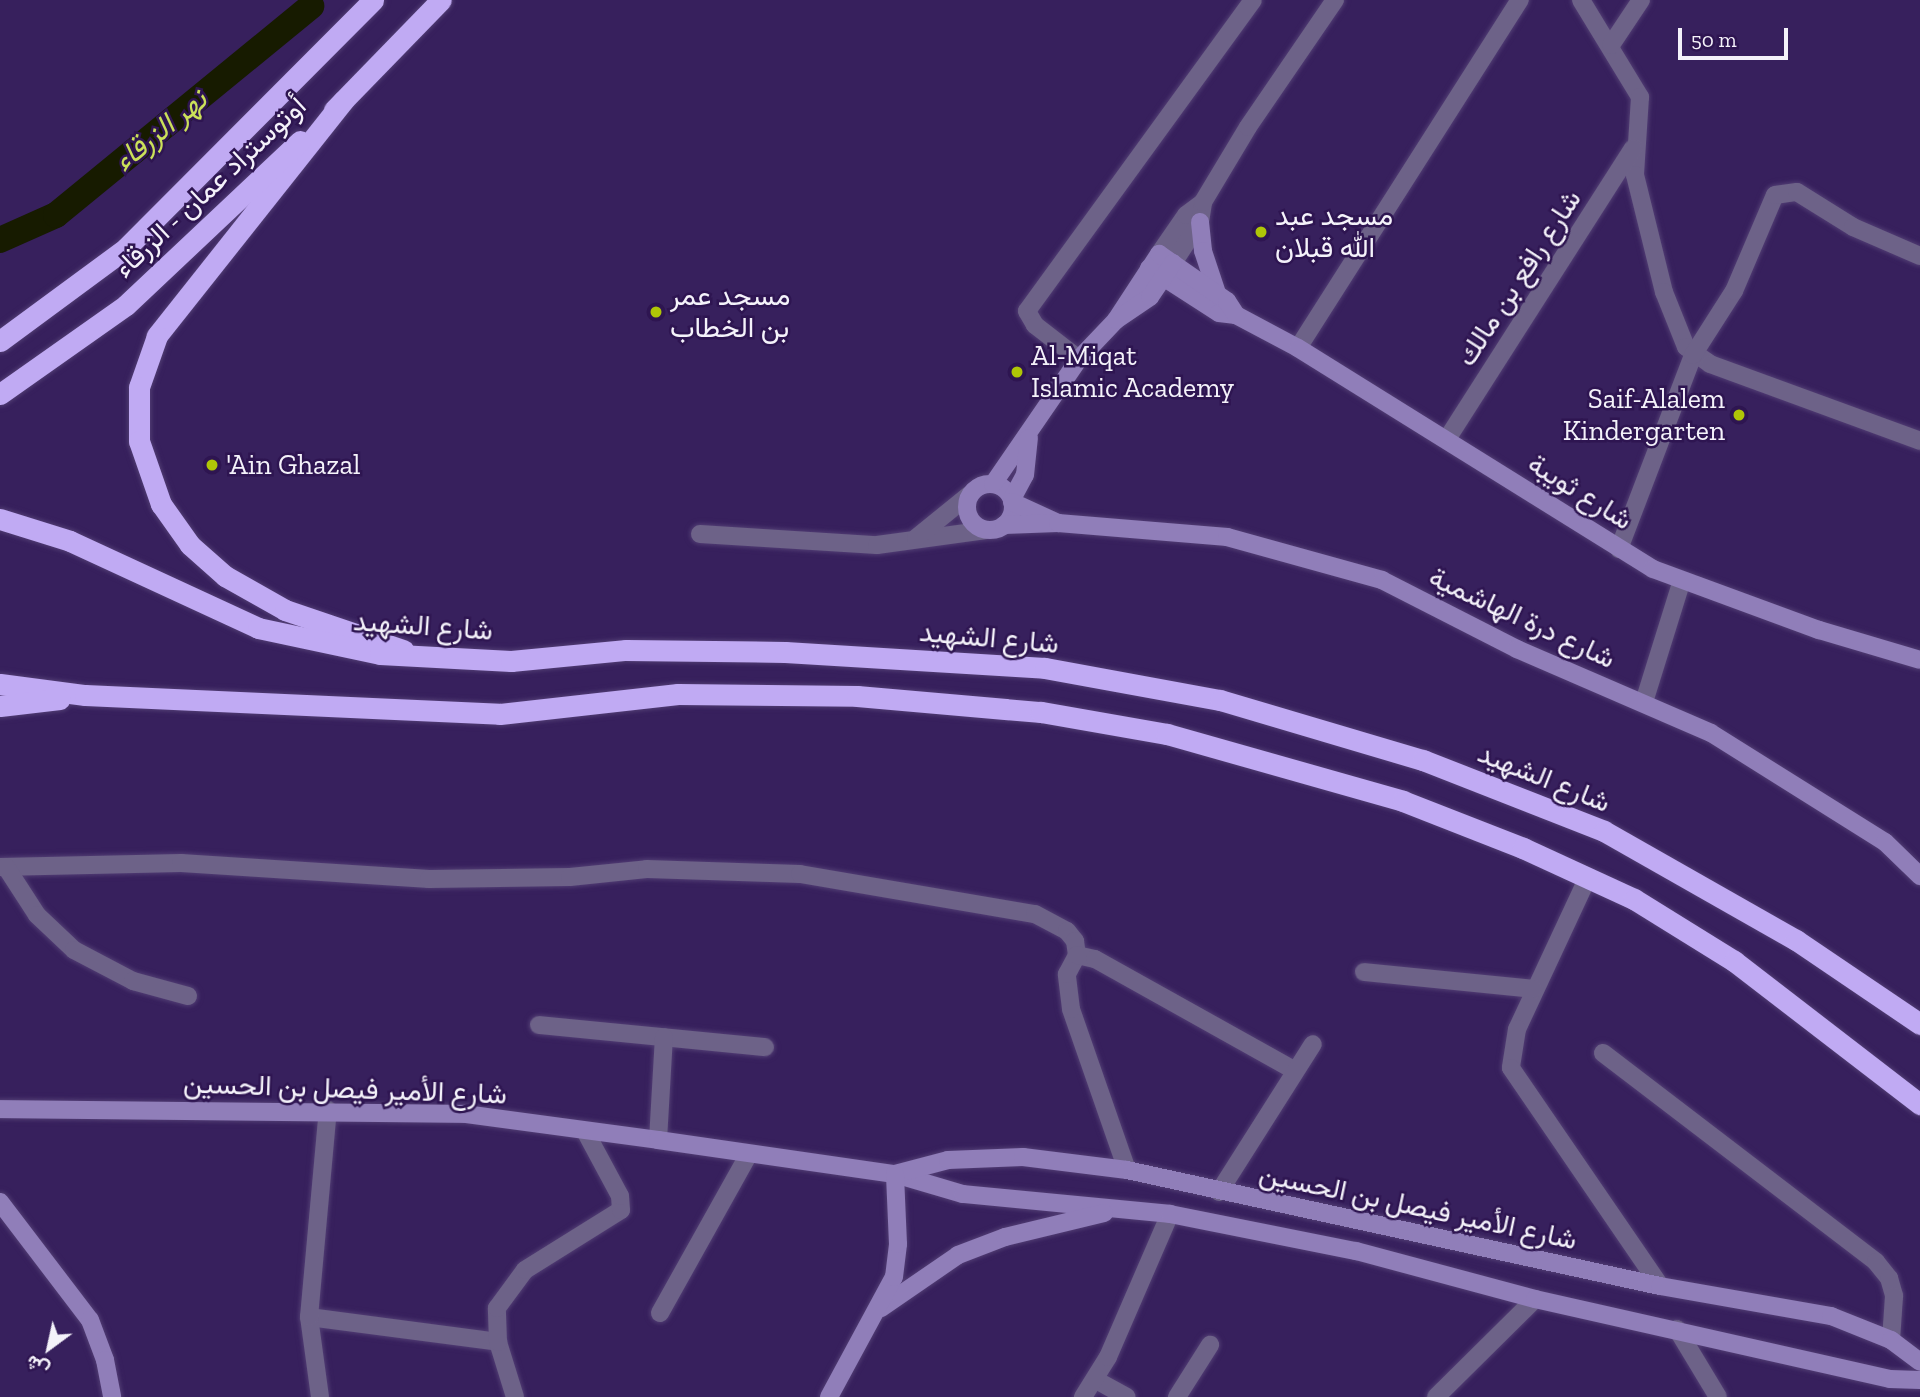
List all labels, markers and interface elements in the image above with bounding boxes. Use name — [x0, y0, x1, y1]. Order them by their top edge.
scale bar — [1682, 14, 1792, 58]
text: 50 m — [1691, 27, 1737, 52]
water label: نهر الزرقاء — [106, 81, 214, 179]
street label: أوتوستراد عمان - الزرقاء — [107, 89, 313, 285]
street label: شارع رافع بن مالك — [1450, 184, 1588, 372]
place label: مسجد عبد الله قبلان — [1275, 199, 1393, 265]
marker: مسجد عبد الله قبلان — [1253, 224, 1269, 240]
place label: مسجد عمر بن الخطاب — [670, 279, 790, 345]
marker: مسجد عمر بن الخطاب — [648, 304, 664, 320]
place label: Al-Miqat Islamic Academy — [1031, 339, 1235, 405]
marker: Al-Miqat Islamic Academy — [1009, 364, 1025, 380]
place label: Saif-Alalem Kindergarten — [1563, 382, 1725, 448]
marker: Saif-Alalem Kindergarten — [1731, 407, 1747, 423]
street label: شارع ثويبة — [1522, 447, 1638, 537]
place label: 'Ain Ghazal — [226, 448, 360, 482]
marker: 'Ain Ghazal — [204, 457, 220, 473]
street label: شارع درة الهاشمية — [1424, 560, 1620, 676]
street label: شارع الشهيد — [352, 604, 494, 648]
street label: شارع الشهيد — [918, 615, 1060, 661]
street label: شارع الشهيد — [1473, 736, 1615, 820]
street label: شارع الأمير فيصل بن الحسين — [183, 1067, 507, 1111]
street label: شارع الأمير فيصل بن الحسين — [1256, 1157, 1580, 1257]
north arrow — [14, 1313, 84, 1383]
text: ش — [21, 1350, 53, 1382]

